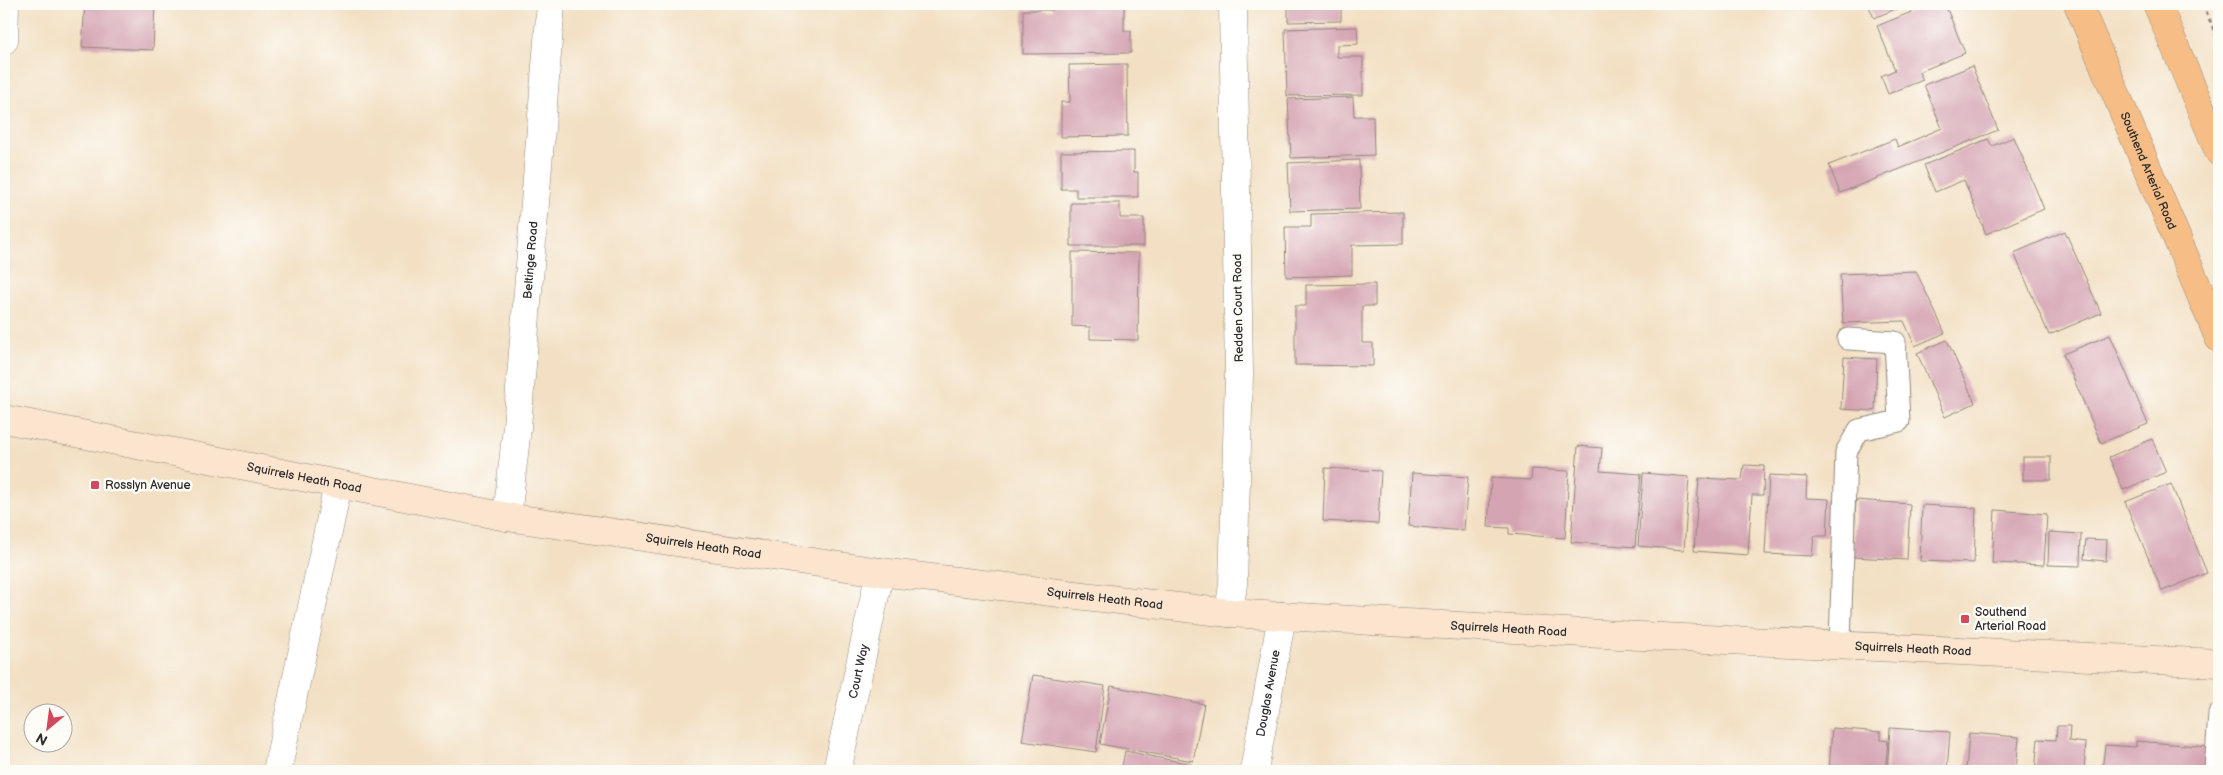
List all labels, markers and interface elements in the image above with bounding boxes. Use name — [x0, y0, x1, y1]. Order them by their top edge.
street label: Southend Arterial Road — [2116, 110, 2179, 232]
street label: Beltinge Road — [520, 221, 542, 299]
street label: Redden Court Road — [1230, 253, 1247, 363]
street label: Squirrels Heath Road — [246, 460, 363, 497]
place label: Rosslyn Avenue — [105, 478, 191, 493]
marker: Rosslyn Avenue — [89, 479, 101, 491]
street label: Squirrels Heath Road — [645, 531, 762, 562]
street label: Squirrels Heath Road — [1046, 585, 1164, 613]
place label: Southend Arterial Road — [1975, 605, 2046, 634]
marker: Southend Arterial Road — [1959, 613, 1971, 625]
street label: Squirrels Heath Road — [1450, 619, 1567, 640]
street label: Squirrels Heath Road — [1855, 639, 1972, 659]
street label: Court Way — [846, 642, 872, 700]
street label: Douglas Avenue — [1253, 649, 1284, 738]
north arrow — [22, 702, 72, 752]
text: N — [33, 729, 51, 749]

